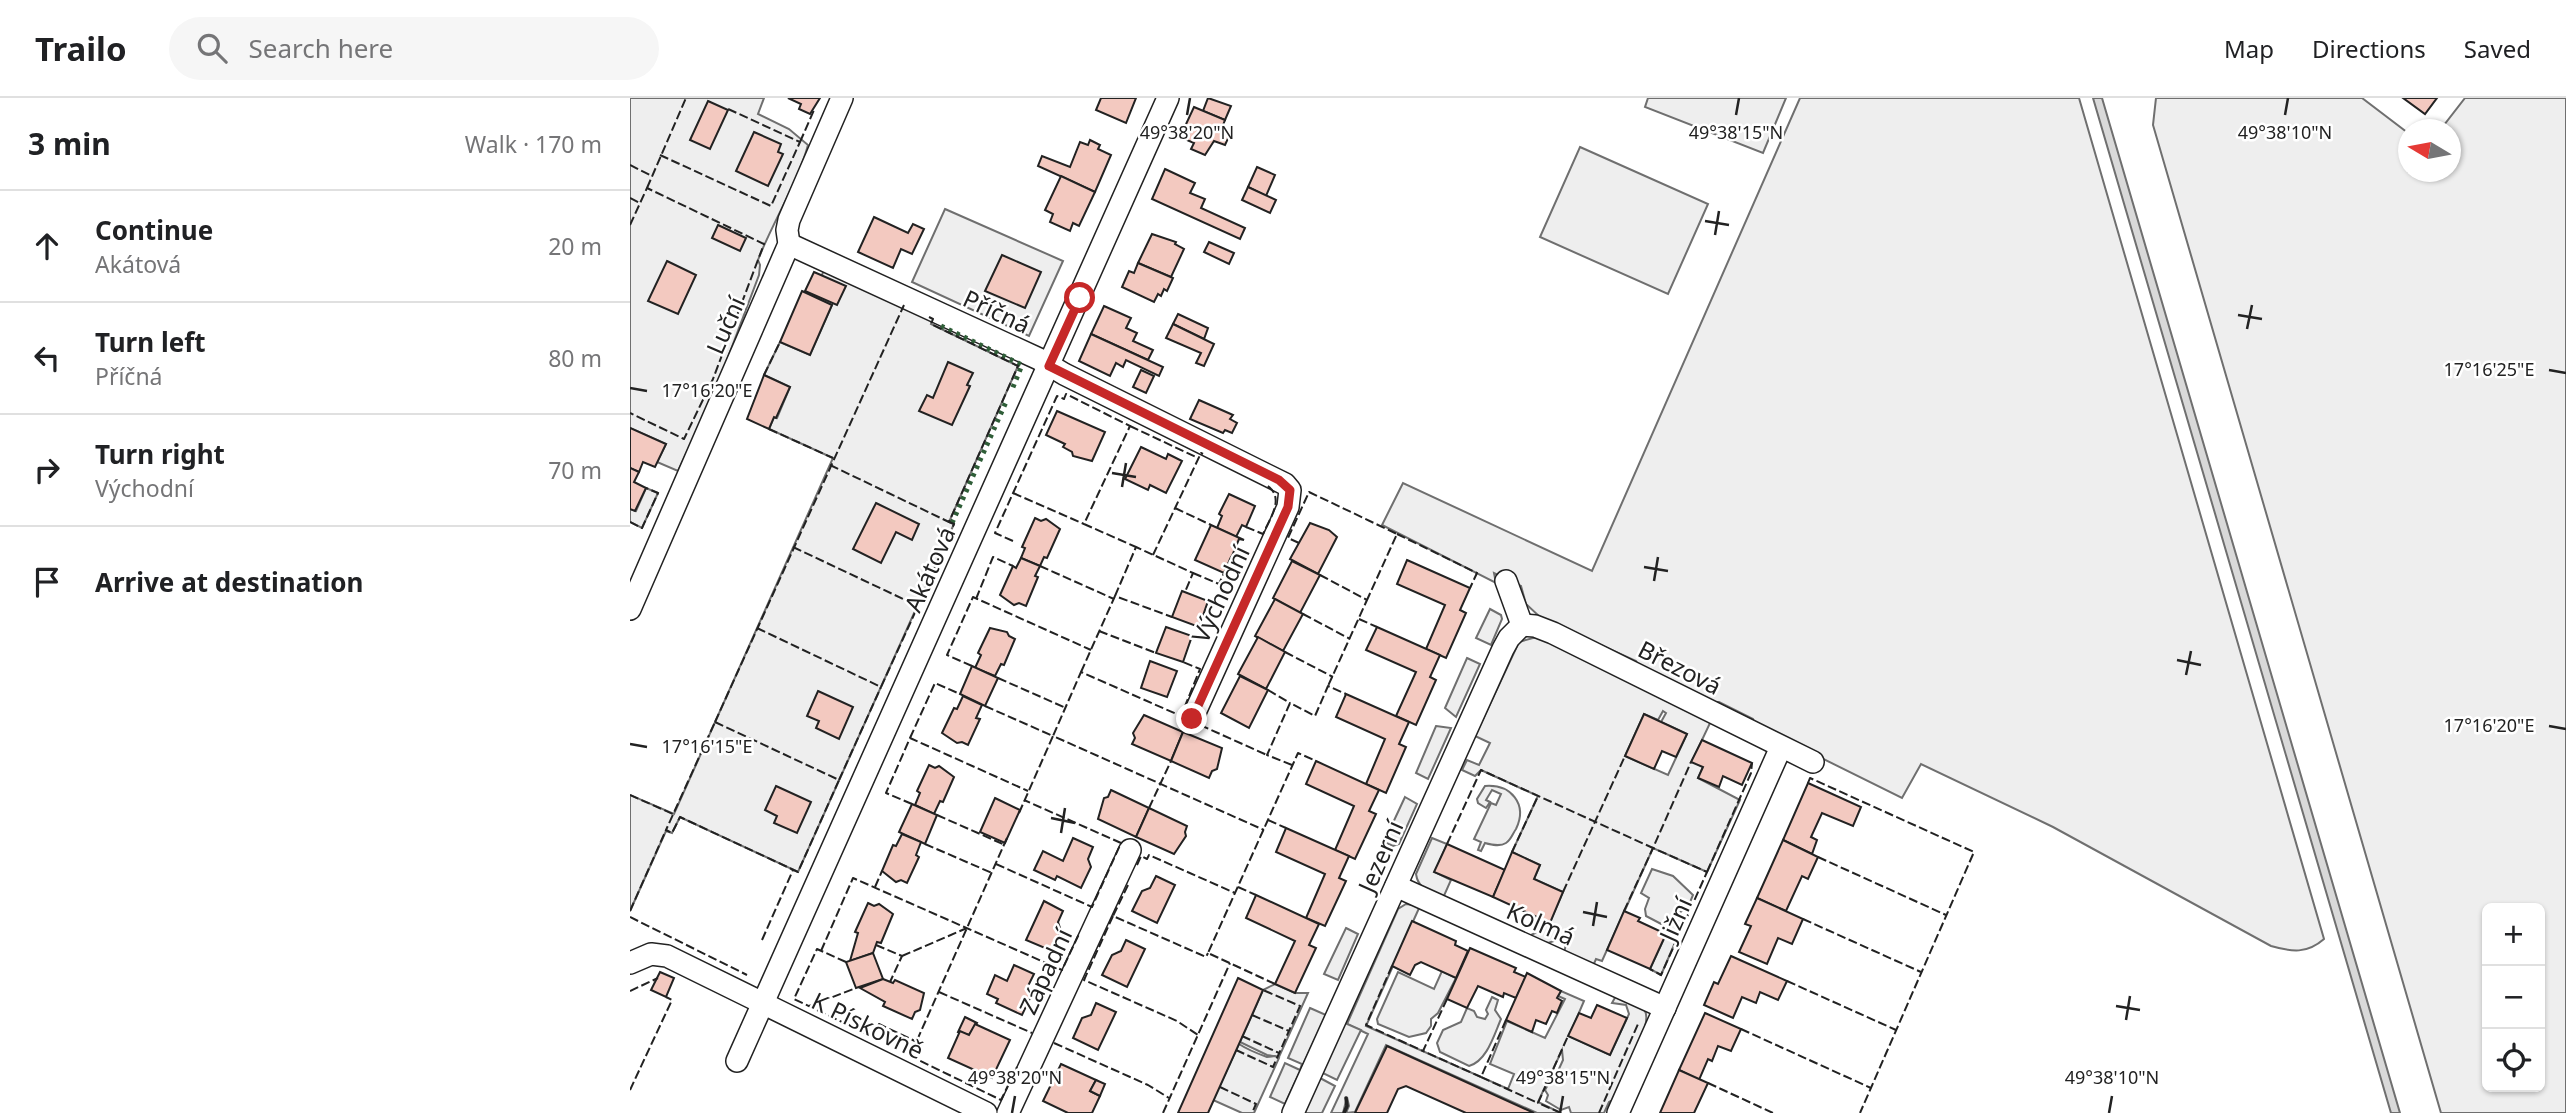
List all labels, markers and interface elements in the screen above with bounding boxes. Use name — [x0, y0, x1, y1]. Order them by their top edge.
search box — [169, 17, 659, 80]
text: Trailo — [35, 26, 127, 71]
icon: search — [193, 29, 231, 67]
text: Search here — [249, 30, 393, 66]
text: Map — [2224, 32, 2274, 65]
text: Directions — [2312, 32, 2426, 65]
text: Saved — [2464, 32, 2531, 65]
north arrow — [2398, 119, 2461, 182]
text: 49°38'20"N — [1140, 120, 1234, 144]
text: 49°38'15"N — [1689, 120, 1783, 144]
text: 49°38'10"N — [2238, 120, 2332, 144]
text: 3 min — [28, 123, 111, 164]
text: Walk · 170 m — [465, 128, 602, 160]
text: Continue — [95, 212, 213, 248]
icon: ahead — [28, 227, 66, 265]
text: 20 m — [548, 230, 602, 262]
text: Akátová — [95, 248, 181, 280]
street label: Příčná — [958, 281, 1036, 341]
route start — [1064, 282, 1095, 313]
street label: Luční — [698, 290, 753, 359]
text: Turn left — [95, 324, 206, 360]
icon: left — [28, 339, 66, 377]
text: 80 m — [548, 342, 602, 374]
text: 17°16'25"E — [2444, 357, 2534, 381]
text: Příčná — [95, 360, 163, 392]
text: 17°16'20"E — [662, 378, 752, 402]
text: Turn right — [95, 436, 225, 472]
icon: right — [28, 451, 66, 489]
text: 70 m — [548, 454, 602, 486]
text: Východní — [95, 472, 194, 504]
street label: Akátová — [896, 521, 962, 617]
street label: Východní — [1183, 539, 1257, 648]
icon: arrive — [28, 563, 66, 601]
text: Arrive at destination — [95, 564, 364, 600]
street label: Březová — [1633, 632, 1727, 702]
route end — [1176, 703, 1207, 734]
text: 17°16'20"E — [2444, 713, 2534, 737]
text: 17°16'15"E — [662, 734, 752, 758]
street label: Jezerní — [1349, 814, 1411, 899]
street label: Jižní — [1650, 891, 1700, 948]
street label: Kolmá — [1502, 893, 1580, 953]
map controls — [2482, 903, 2545, 1092]
button: + — [2482, 903, 2545, 966]
street label: Západní — [1011, 922, 1080, 1019]
button: − — [2482, 966, 2545, 1029]
street label: K Pískovně — [807, 984, 929, 1066]
button: locate — [2482, 1029, 2545, 1092]
text: 49°38'20"N — [968, 1065, 1062, 1089]
text: 49°38'15"N — [1516, 1065, 1610, 1089]
text: 49°38'10"N — [2065, 1065, 2159, 1089]

